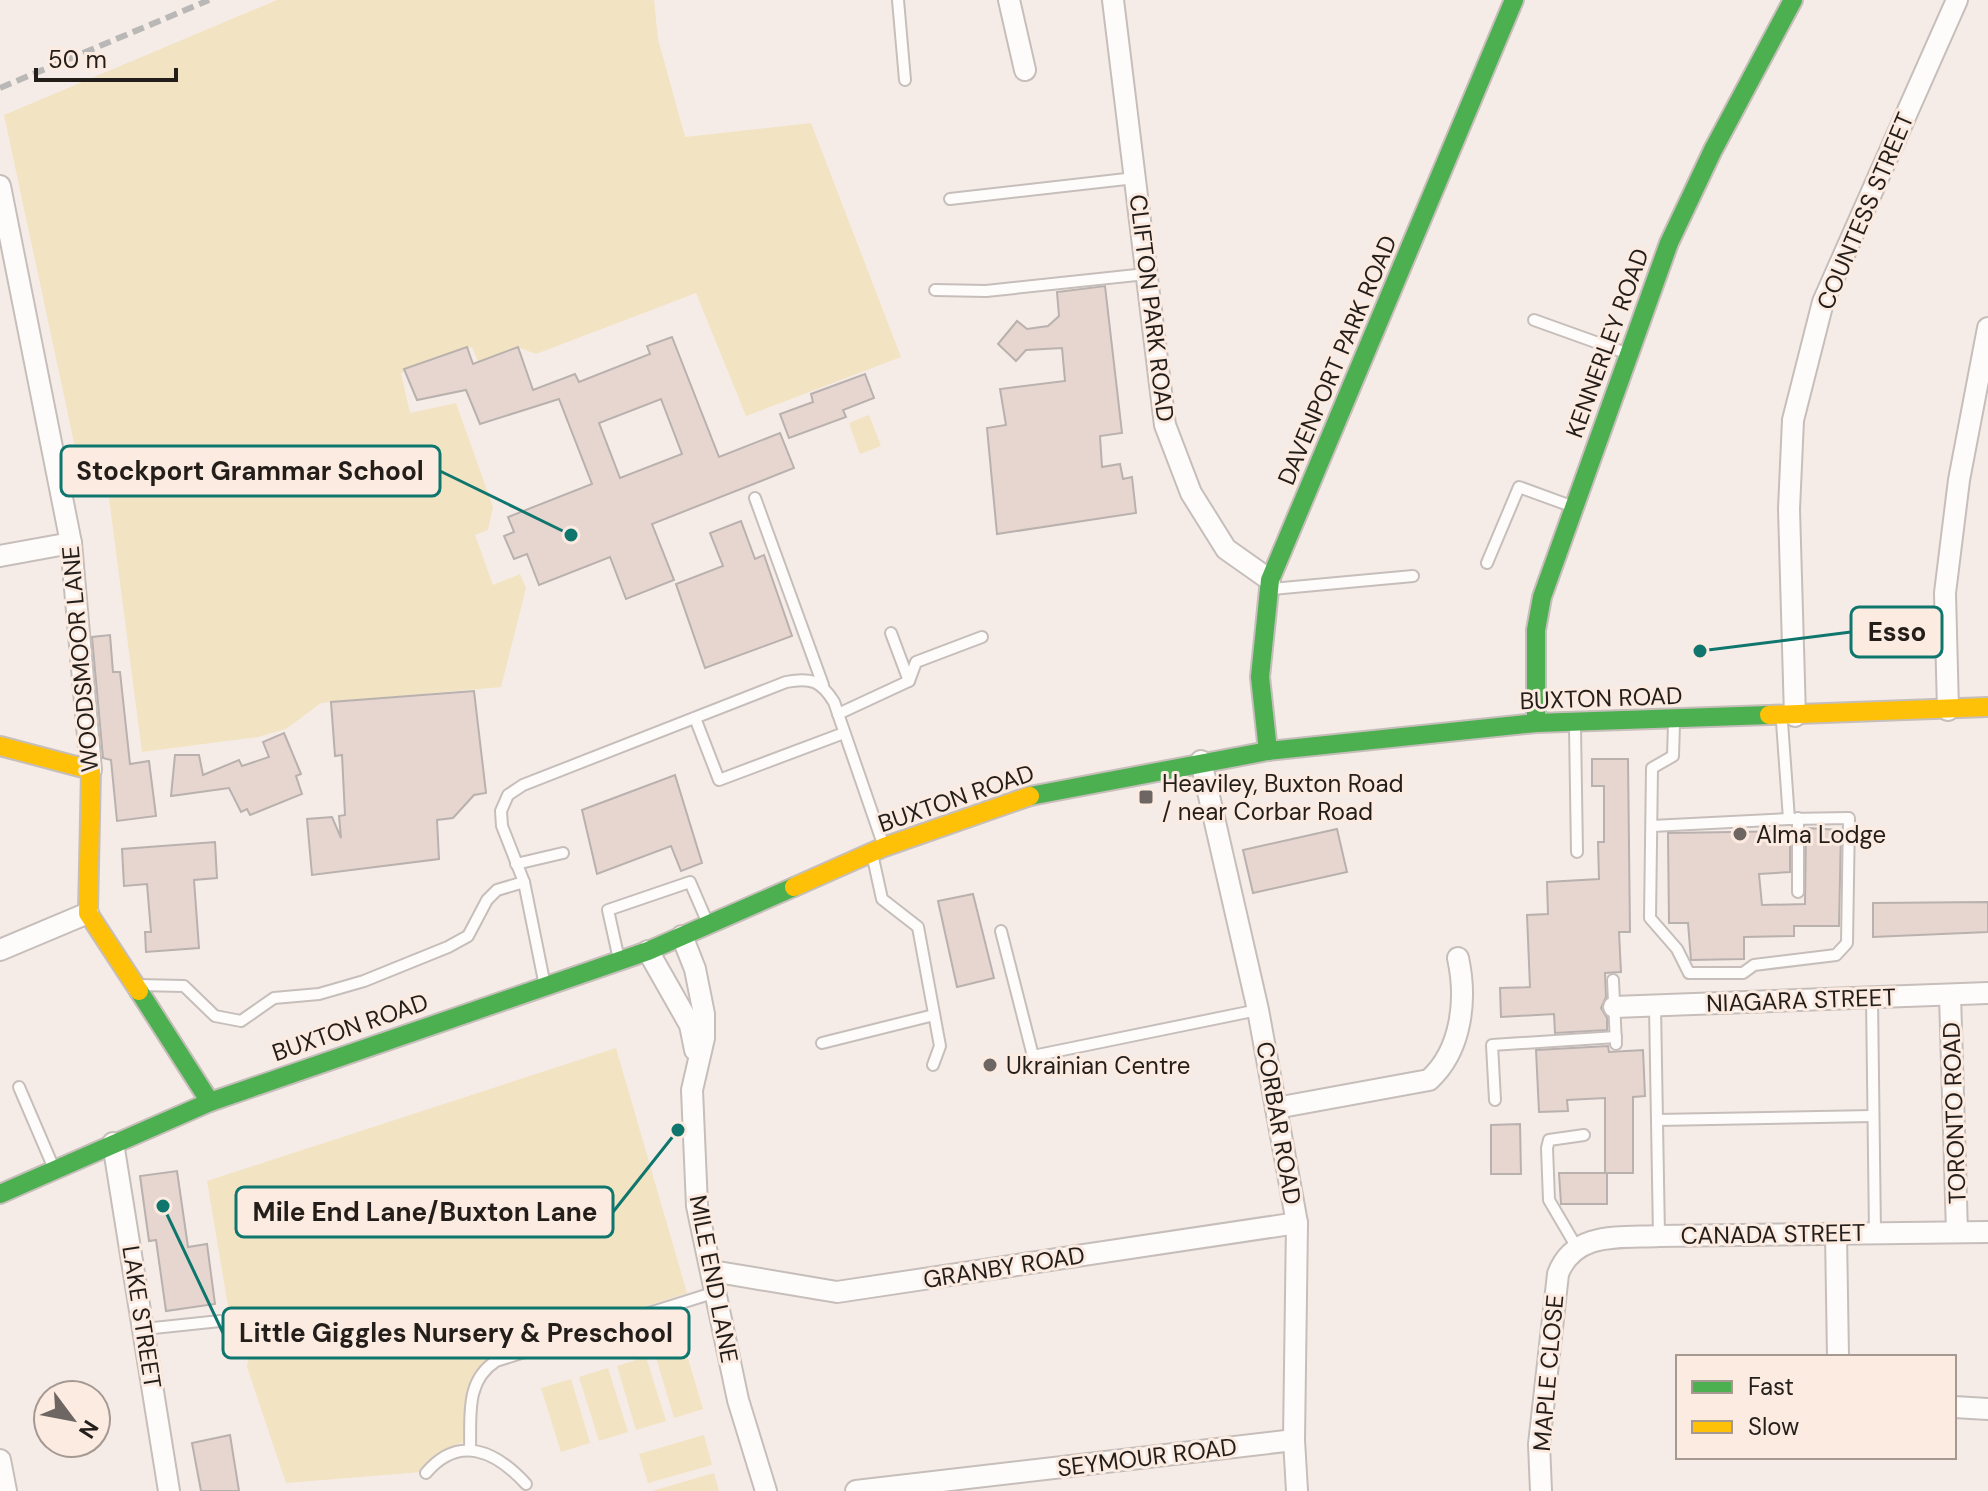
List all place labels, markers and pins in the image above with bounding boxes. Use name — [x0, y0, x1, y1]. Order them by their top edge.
callout: Stockport Grammar School — [61, 446, 440, 496]
callout: Esso — [1851, 607, 1942, 657]
place label: Heaviley, Buxton Road / near Corbar Road — [1162, 768, 1404, 827]
marker: Heaviley, Buxton Road / near Corbar Road — [1137, 788, 1155, 806]
place label: Alma Lodge — [1756, 819, 1886, 850]
marker: Alma Lodge — [1731, 825, 1749, 843]
place label: Ukrainian Centre — [1006, 1050, 1190, 1081]
marker: Ukrainian Centre — [981, 1056, 999, 1074]
callout: Mile End Lane/Buxton Lane — [236, 1187, 613, 1237]
callout: Little Giggles Nursery & Preschool — [223, 1308, 689, 1358]

